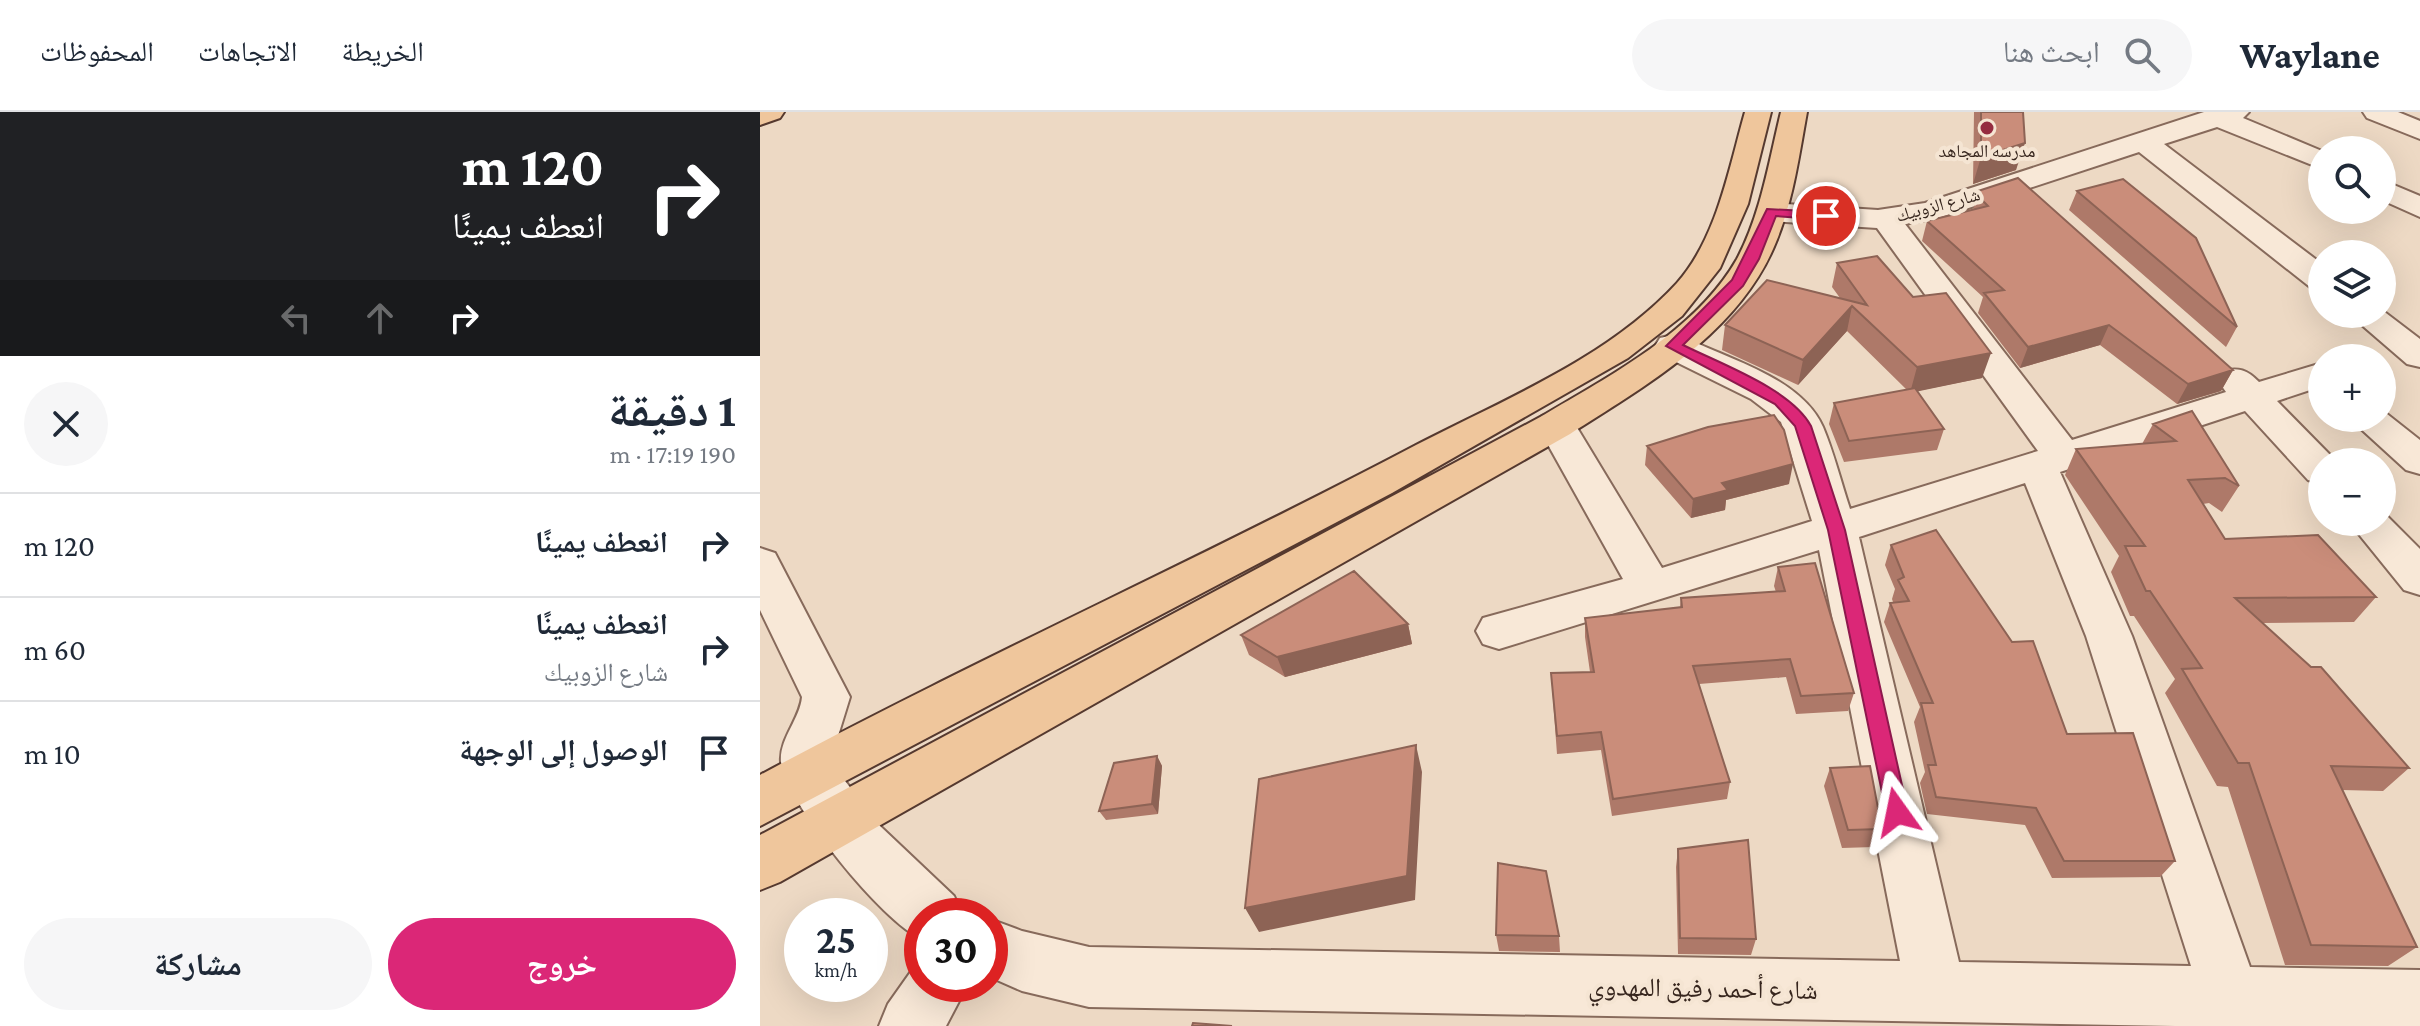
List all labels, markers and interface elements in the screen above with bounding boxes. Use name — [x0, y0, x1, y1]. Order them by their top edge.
search box — [1632, 19, 2192, 91]
icon: search — [2120, 33, 2164, 77]
text: Waylane — [2240, 34, 2380, 76]
text: ابحث هنا — [2003, 35, 2100, 68]
text: المحفوظات — [40, 36, 154, 67]
text: الاتجاهات — [198, 36, 297, 67]
text: الخريطة — [341, 36, 424, 67]
marker: مدرسه المجاهد — [1978, 119, 1996, 137]
text: 120 m — [462, 135, 604, 197]
map controls — [2308, 136, 2396, 536]
button: search — [2308, 136, 2396, 224]
place label: مدرسه المجاهد — [1939, 141, 2035, 161]
icon: right — [632, 144, 736, 248]
pin — [1792, 182, 1860, 250]
street label: شارع الزوبيك — [1894, 184, 1982, 227]
icon: arrive — [1804, 194, 1848, 238]
text: انعطف يمينًا — [452, 206, 604, 246]
button: layers — [2308, 240, 2396, 328]
icon: left — [274, 296, 318, 340]
icon: ahead — [358, 296, 402, 340]
icon: right — [442, 296, 486, 340]
button: + — [2308, 344, 2396, 432]
button: close — [24, 382, 108, 466]
text: 1 دقيقة — [608, 383, 736, 436]
text: 190 m · 17:19 — [610, 440, 736, 469]
button: − — [2308, 448, 2396, 536]
icon: right — [692, 523, 736, 567]
text: انعطف يمينًا — [535, 525, 668, 558]
text: 120 m — [24, 529, 95, 562]
text: انعطف يمينًا — [535, 607, 668, 640]
icon: right — [692, 627, 736, 671]
text: 60 m — [24, 633, 86, 666]
text: شارع الزوبيك — [544, 658, 668, 687]
icon: arrive — [692, 731, 736, 775]
text: الوصول إلى الوجهة — [459, 733, 668, 766]
text: 10 m — [24, 737, 81, 770]
position arrow — [1855, 770, 1939, 854]
speed limit sign: 30 — [904, 898, 1008, 1002]
text: 25 — [816, 917, 856, 962]
button: مشاركة — [24, 918, 372, 1010]
button: خروج — [388, 918, 736, 1010]
text: km/h — [814, 959, 858, 981]
street label: شارع أحمد رفيق المهدوي — [1588, 970, 1818, 1011]

